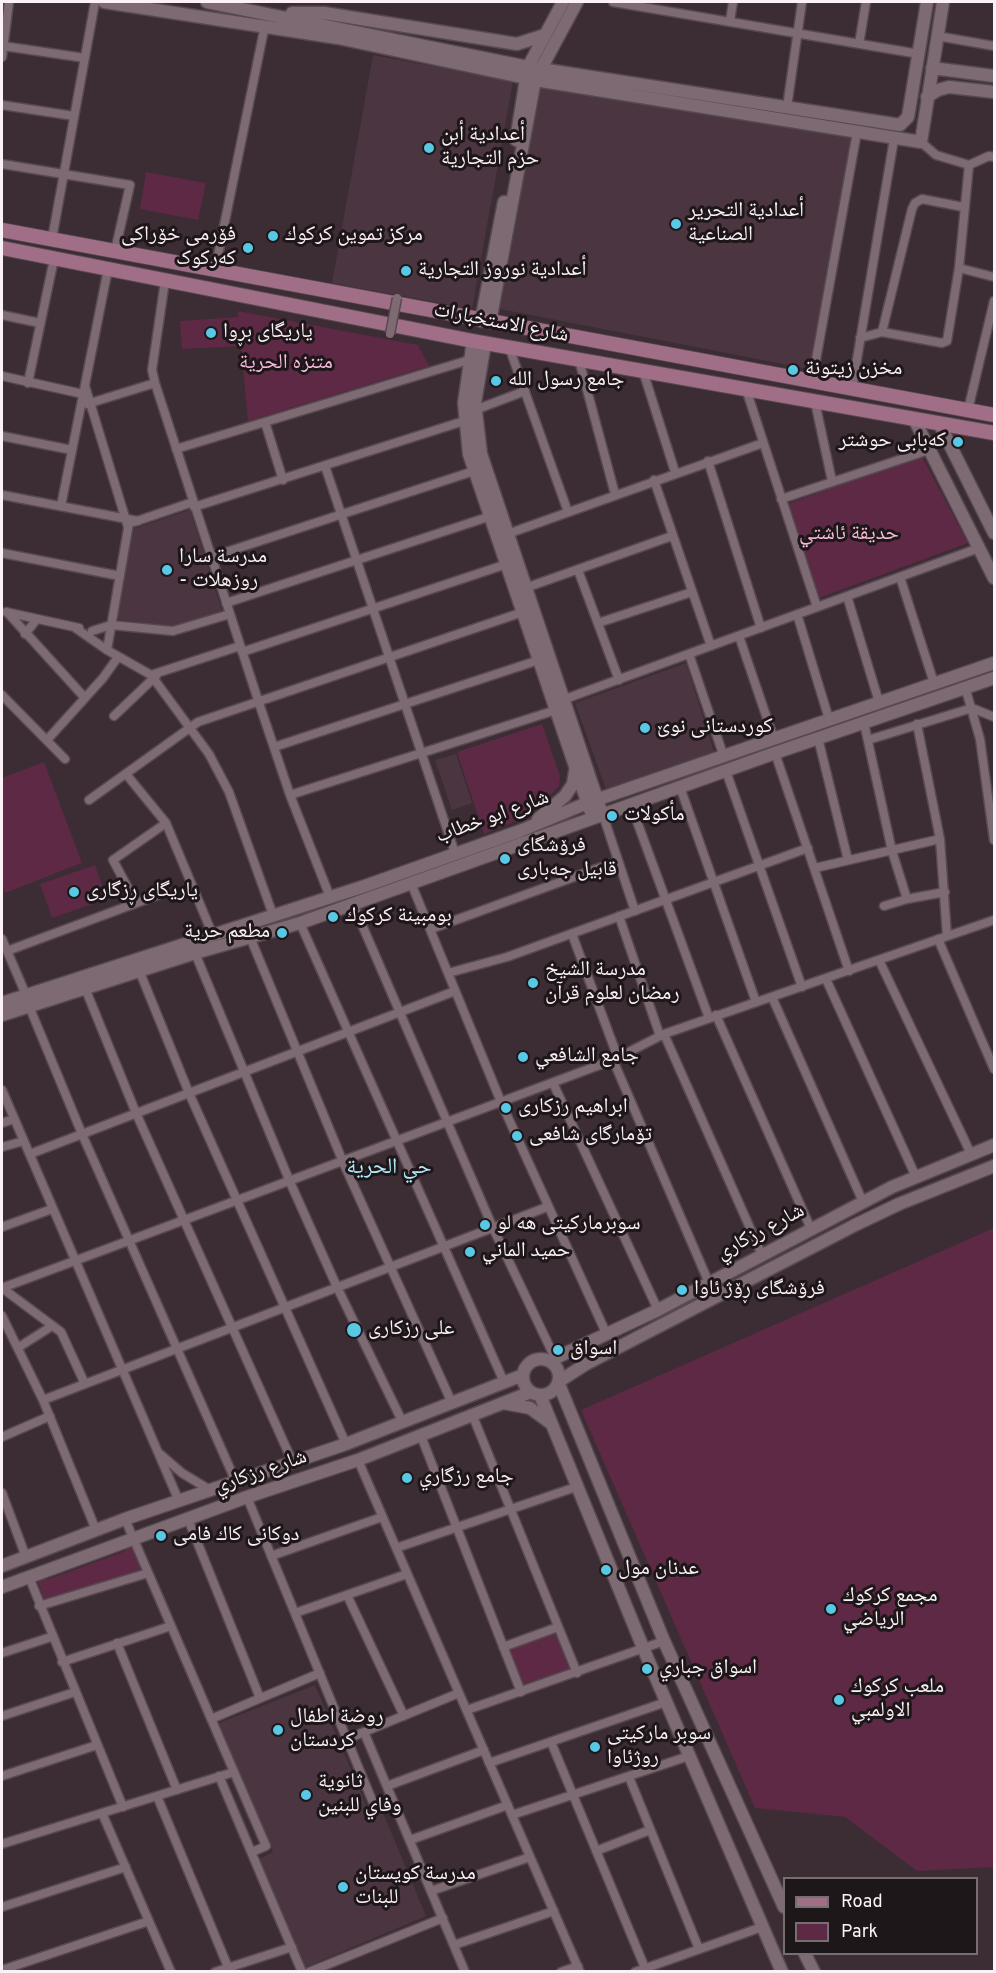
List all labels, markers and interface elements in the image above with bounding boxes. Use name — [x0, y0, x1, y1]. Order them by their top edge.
place label: أعدادية أبن حزم التجارية — [441, 123, 539, 173]
marker: أعدادية أبن حزم التجارية — [422, 141, 436, 155]
place label: أعدادية التحرير الصناعية — [688, 199, 804, 249]
marker: أعدادية التحرير الصناعية — [669, 217, 683, 231]
place label: فۆرمی خۆراکی کەرکوک — [121, 223, 236, 273]
place label: مركز تموين كركوك — [285, 223, 423, 249]
marker: مركز تموين كركوك — [266, 229, 280, 243]
marker: فۆرمی خۆراکی کەرکوک — [241, 241, 255, 255]
place label: أعدادية نوروز التجارية — [418, 258, 587, 284]
marker: أعدادية نوروز التجارية — [399, 264, 413, 278]
street label: شارع الاستخبارات — [431, 299, 571, 349]
place label: یاریگای بڕوا — [223, 320, 313, 346]
marker: یاریگای بڕوا — [204, 326, 218, 340]
park label: متنزه الحرية — [239, 351, 333, 377]
place label: مخزن زيتونة — [805, 357, 902, 383]
marker: مخزن زيتونة — [786, 363, 800, 377]
place label: جامع رسول الله — [508, 368, 624, 394]
marker: جامع رسول الله — [489, 374, 503, 388]
place label: کەبابی حوشتر — [839, 429, 946, 455]
marker: کەبابی حوشتر — [951, 435, 965, 449]
park label: حديقة ئاشتي — [799, 522, 899, 548]
place label: مدرسة سارا - روزهلات — [179, 545, 267, 595]
marker: مدرسة سارا - روزهلات — [160, 563, 174, 577]
place label: کوردستانی نوێ — [657, 715, 773, 741]
marker: کوردستانی نوێ — [638, 721, 652, 735]
street label: شارع ابو خطاب — [433, 786, 553, 850]
place label: مأكولات — [624, 803, 685, 829]
marker: مأكولات — [605, 809, 619, 823]
place label: فرۆشگای قابیل جەباری — [517, 834, 617, 884]
marker: فرۆشگای قابیل جەباری — [498, 852, 512, 866]
place label: یاریگای ڕزگاری — [86, 879, 198, 905]
marker: یاریگای ڕزگاری — [67, 885, 81, 899]
place label: بومبينة كركوك — [345, 904, 452, 930]
marker: بومبينة كركوك — [326, 910, 340, 924]
place label: مطعم حرية — [184, 920, 270, 946]
marker: مطعم حرية — [275, 926, 289, 940]
place label: مدرسة الشيخ رمضان لعلوم قرآن — [545, 958, 680, 1008]
marker: مدرسة الشيخ رمضان لعلوم قرآن — [526, 976, 540, 990]
place label: جامع الشافعي — [535, 1044, 639, 1070]
marker: جامع الشافعي — [516, 1050, 530, 1064]
place label: ابراهيم رزكارى — [518, 1095, 628, 1121]
marker: ابراهيم رزكارى — [499, 1101, 513, 1115]
place label: تۆمارگاى شافعى — [529, 1123, 652, 1149]
marker: تۆمارگاى شافعى — [510, 1129, 524, 1143]
district label: حي الحرية — [346, 1156, 432, 1182]
street label: شارع رزكاري — [713, 1199, 809, 1267]
place label: سوبرماركيتى هه لو — [497, 1212, 640, 1238]
marker: سوبرماركيتى هه لو — [478, 1218, 492, 1232]
place label: حميد الماني — [482, 1239, 570, 1265]
marker: حميد الماني — [463, 1245, 477, 1259]
place label: فرۆشگای ڕۆژ ئاوا — [694, 1277, 825, 1303]
marker: فرۆشگای ڕۆژ ئاوا — [675, 1283, 689, 1297]
place label: على رزكارى — [368, 1317, 454, 1343]
marker: على رزكارى — [345, 1321, 363, 1339]
place label: اسواق — [570, 1337, 617, 1363]
marker: اسواق — [551, 1343, 565, 1357]
street label: شارع رزكاري — [211, 1445, 311, 1501]
place label: جامع رزگاري — [419, 1465, 514, 1491]
marker: جامع رزگاري — [400, 1471, 414, 1485]
place label: دوكانى كاك فامى — [173, 1523, 300, 1549]
marker: دوكانى كاك فامى — [154, 1529, 168, 1543]
place label: عدنان مول — [618, 1557, 699, 1583]
marker: عدنان مول — [599, 1563, 613, 1577]
place label: مجمع كركوك الرياضي — [843, 1584, 938, 1634]
marker: مجمع كركوك الرياضي — [824, 1602, 838, 1616]
place label: اسواق جباري — [659, 1656, 757, 1682]
marker: اسواق جباري — [640, 1662, 654, 1676]
place label: ملعب كركوك الاولمبي — [851, 1675, 944, 1725]
marker: ملعب كركوك الاولمبي — [832, 1693, 846, 1707]
place label: روضة اطفال كردستان — [290, 1705, 384, 1755]
place label: سوبر ماركيتى روژئاوا — [607, 1722, 711, 1772]
marker: روضة اطفال كردستان — [271, 1723, 285, 1737]
marker: سوبر ماركيتى روژئاوا — [588, 1740, 602, 1754]
place label: ثانوية وفاي للبنين — [318, 1770, 402, 1820]
marker: ثانوية وفاي للبنين — [299, 1788, 313, 1802]
place label: مدرسة كويستان للبنات — [355, 1862, 476, 1912]
legend — [783, 1877, 978, 1955]
marker: مدرسة كويستان للبنات — [336, 1880, 350, 1894]
text: Road — [841, 1891, 883, 1914]
text: Park — [841, 1921, 878, 1944]

